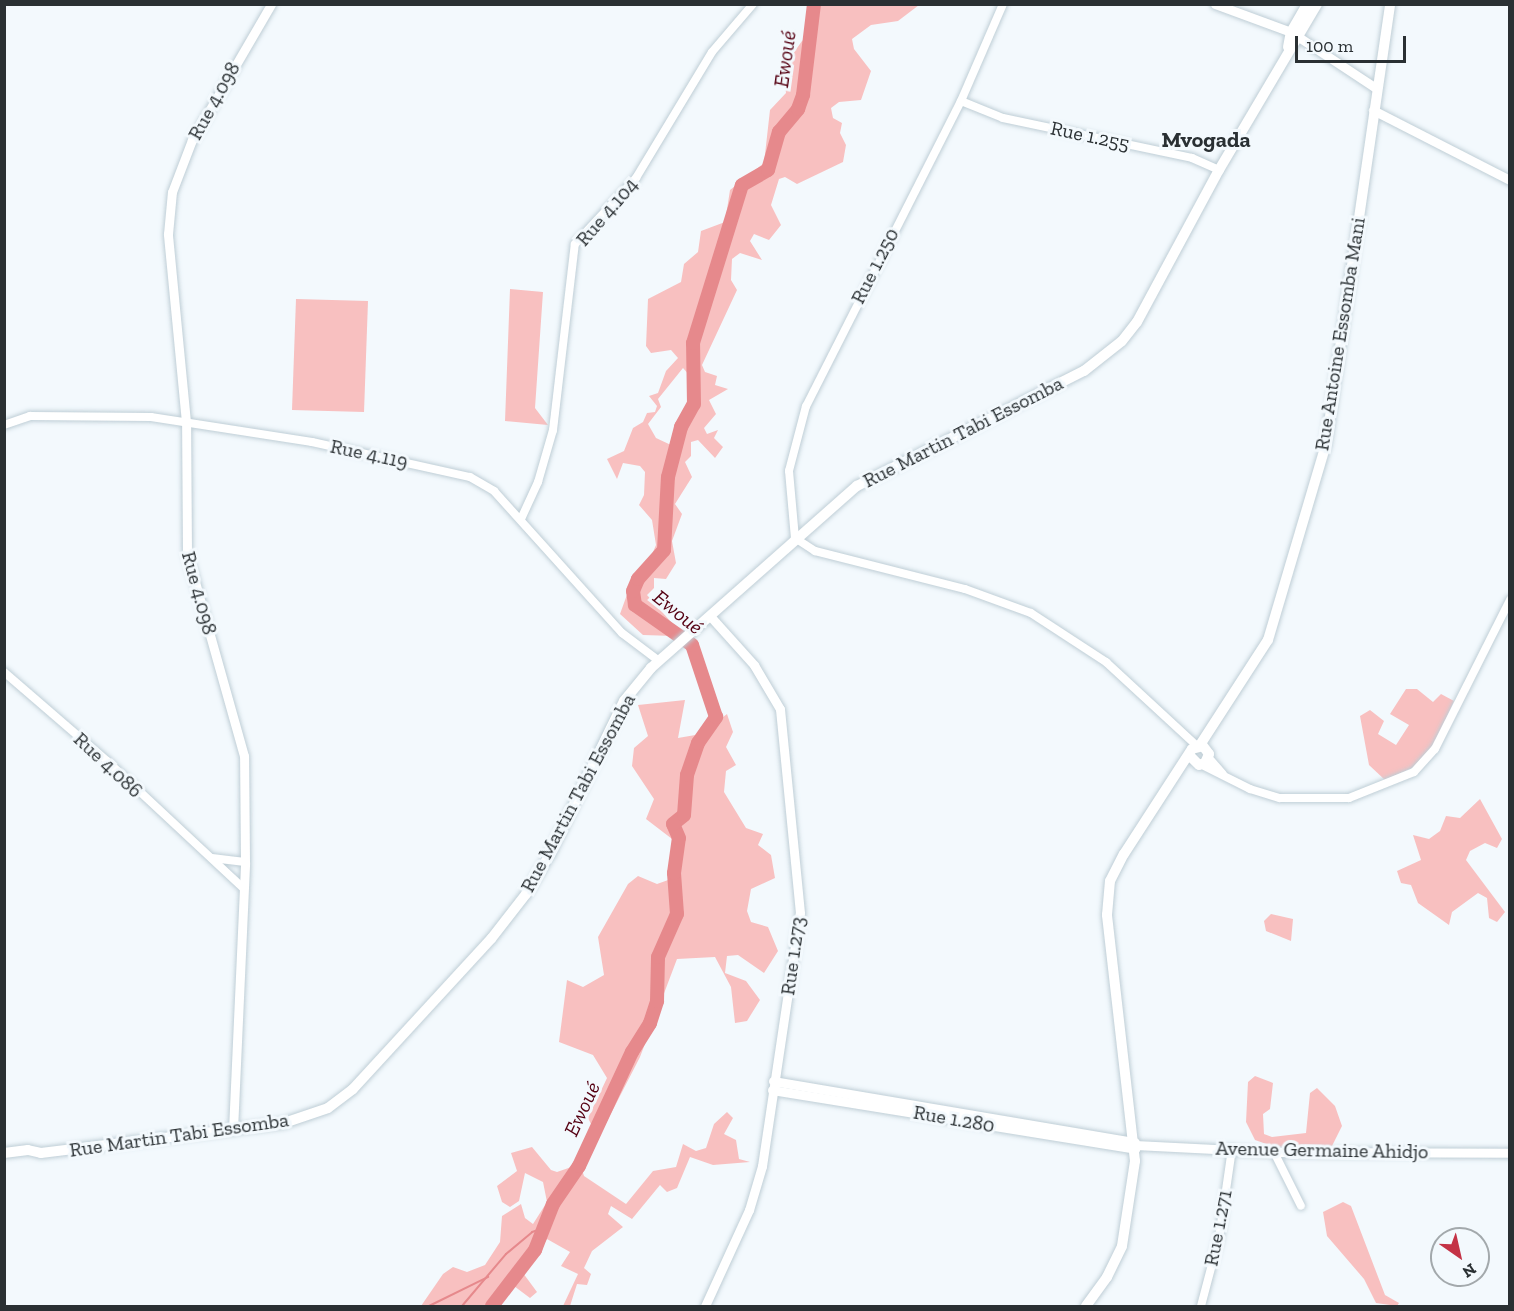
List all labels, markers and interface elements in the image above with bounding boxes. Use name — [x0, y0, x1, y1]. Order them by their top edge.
scale bar — [1298, 24, 1409, 62]
water label: Ewoué — [769, 29, 801, 89]
text: 100 m — [1306, 35, 1353, 57]
street label: Rue 4.098 — [183, 58, 245, 144]
street label: Rue 1.255 — [1048, 116, 1132, 156]
district label: Mvogada — [1161, 127, 1251, 153]
street label: Rue 4.104 — [571, 173, 643, 251]
street label: Rue Antoine Essomba Mani — [1310, 215, 1370, 453]
street label: Rue 1.250 — [846, 224, 904, 308]
street label: Rue Martin Tabi Essomba — [859, 371, 1067, 493]
street label: Rue 4.119 — [328, 434, 410, 474]
street label: Rue 4.098 — [176, 549, 222, 637]
water label: Ewoué — [648, 584, 708, 640]
street label: Rue Martin Tabi Essomba — [515, 690, 641, 896]
street label: Rue 4.086 — [69, 727, 147, 803]
street label: Rue 1.273 — [776, 915, 810, 997]
water label: Ewoué — [558, 1078, 606, 1140]
street label: Rue 1.280 — [912, 1100, 996, 1138]
street label: Rue Martin Tabi Essomba — [68, 1108, 290, 1162]
street label: Avenue Germaine Ahidjo — [1215, 1136, 1429, 1164]
street label: Rue 1.271 — [1199, 1188, 1237, 1268]
north arrow — [1430, 1227, 1490, 1287]
text: N — [1459, 1259, 1480, 1282]

